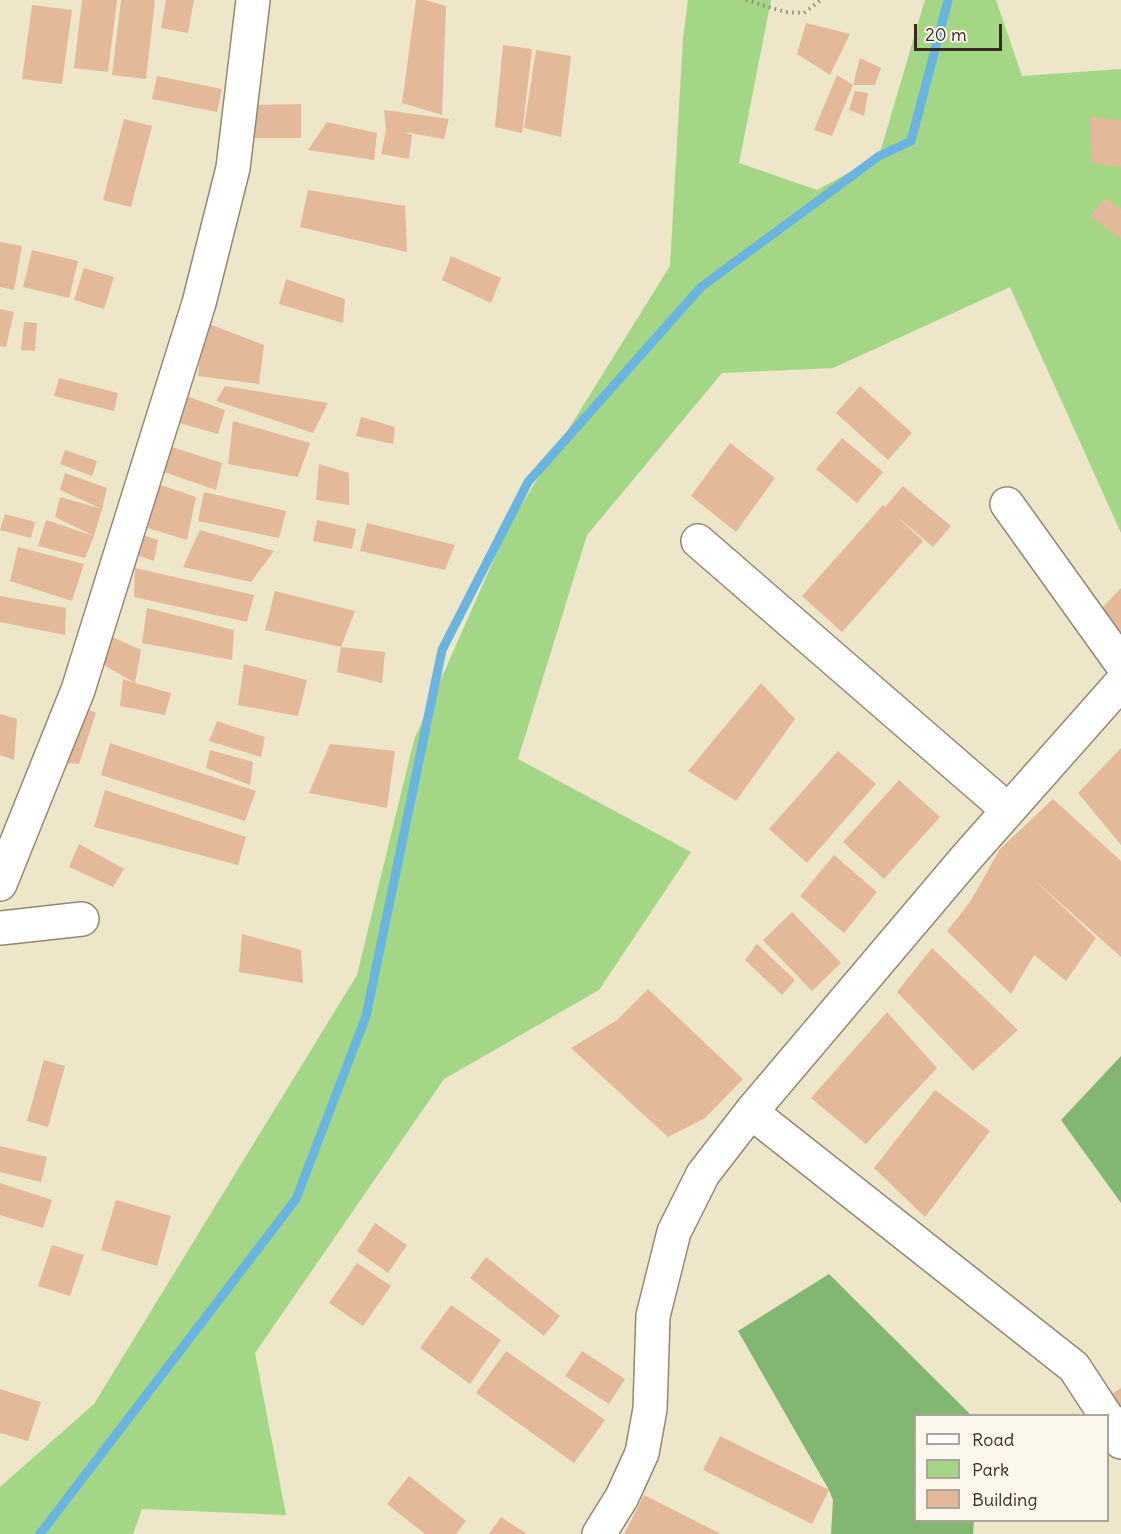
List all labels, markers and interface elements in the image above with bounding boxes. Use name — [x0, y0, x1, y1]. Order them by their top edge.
scale bar — [917, 12, 1006, 50]
text: 20 m — [925, 23, 967, 46]
legend — [914, 1414, 1109, 1522]
text: Road — [972, 1428, 1014, 1451]
text: Park — [972, 1458, 1009, 1481]
text: Building — [972, 1488, 1037, 1511]

